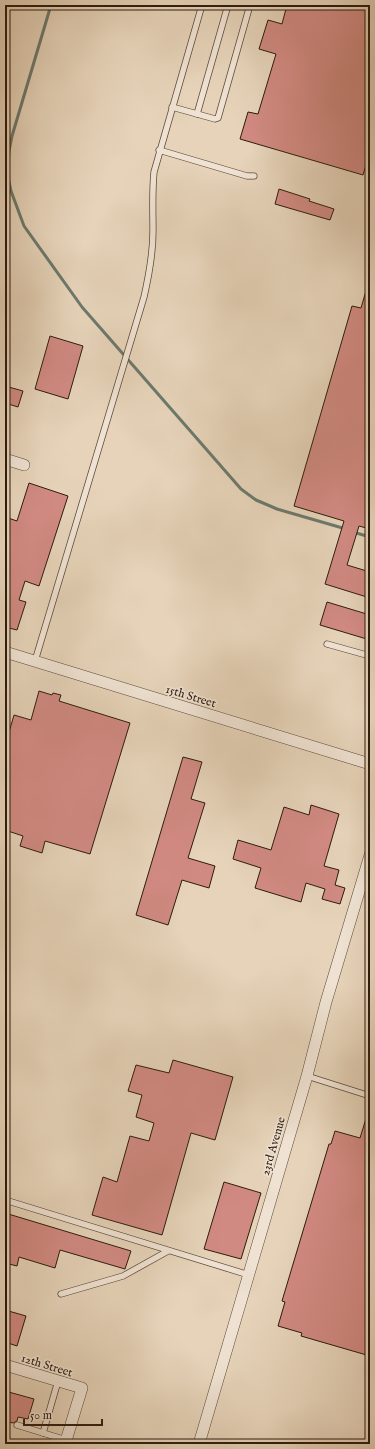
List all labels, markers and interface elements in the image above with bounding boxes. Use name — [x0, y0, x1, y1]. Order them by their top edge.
street label: 15th Street — [164, 682, 218, 711]
street label: 23rd Avenue — [258, 1115, 289, 1177]
street label: 12th Street — [19, 1351, 74, 1380]
scale bar — [24, 1401, 102, 1427]
text: 50 m — [30, 1408, 52, 1423]

